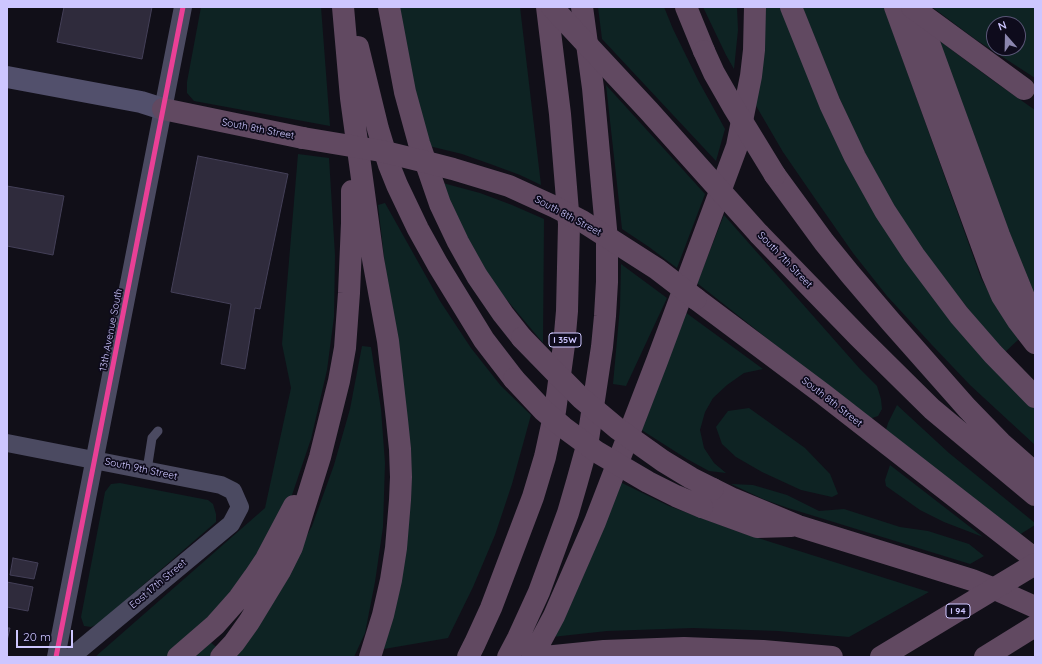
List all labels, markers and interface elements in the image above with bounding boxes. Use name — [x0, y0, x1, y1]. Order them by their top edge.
north arrow — [986, 16, 1026, 56]
text: N — [996, 18, 1008, 34]
street label: South 8th Street — [221, 116, 295, 142]
street label: South 8th Street — [533, 193, 603, 239]
street label: South 7th Street — [755, 229, 815, 291]
street label: 13th Avenue South — [97, 288, 125, 372]
road number: I 35W — [549, 333, 581, 347]
street label: South 8th Street — [799, 375, 865, 429]
street label: South 9th Street — [104, 455, 178, 483]
street label: East 17th Street — [127, 557, 189, 611]
road number: I 94 — [946, 604, 970, 618]
scale bar — [18, 622, 75, 648]
text: 20 m — [23, 629, 51, 644]

